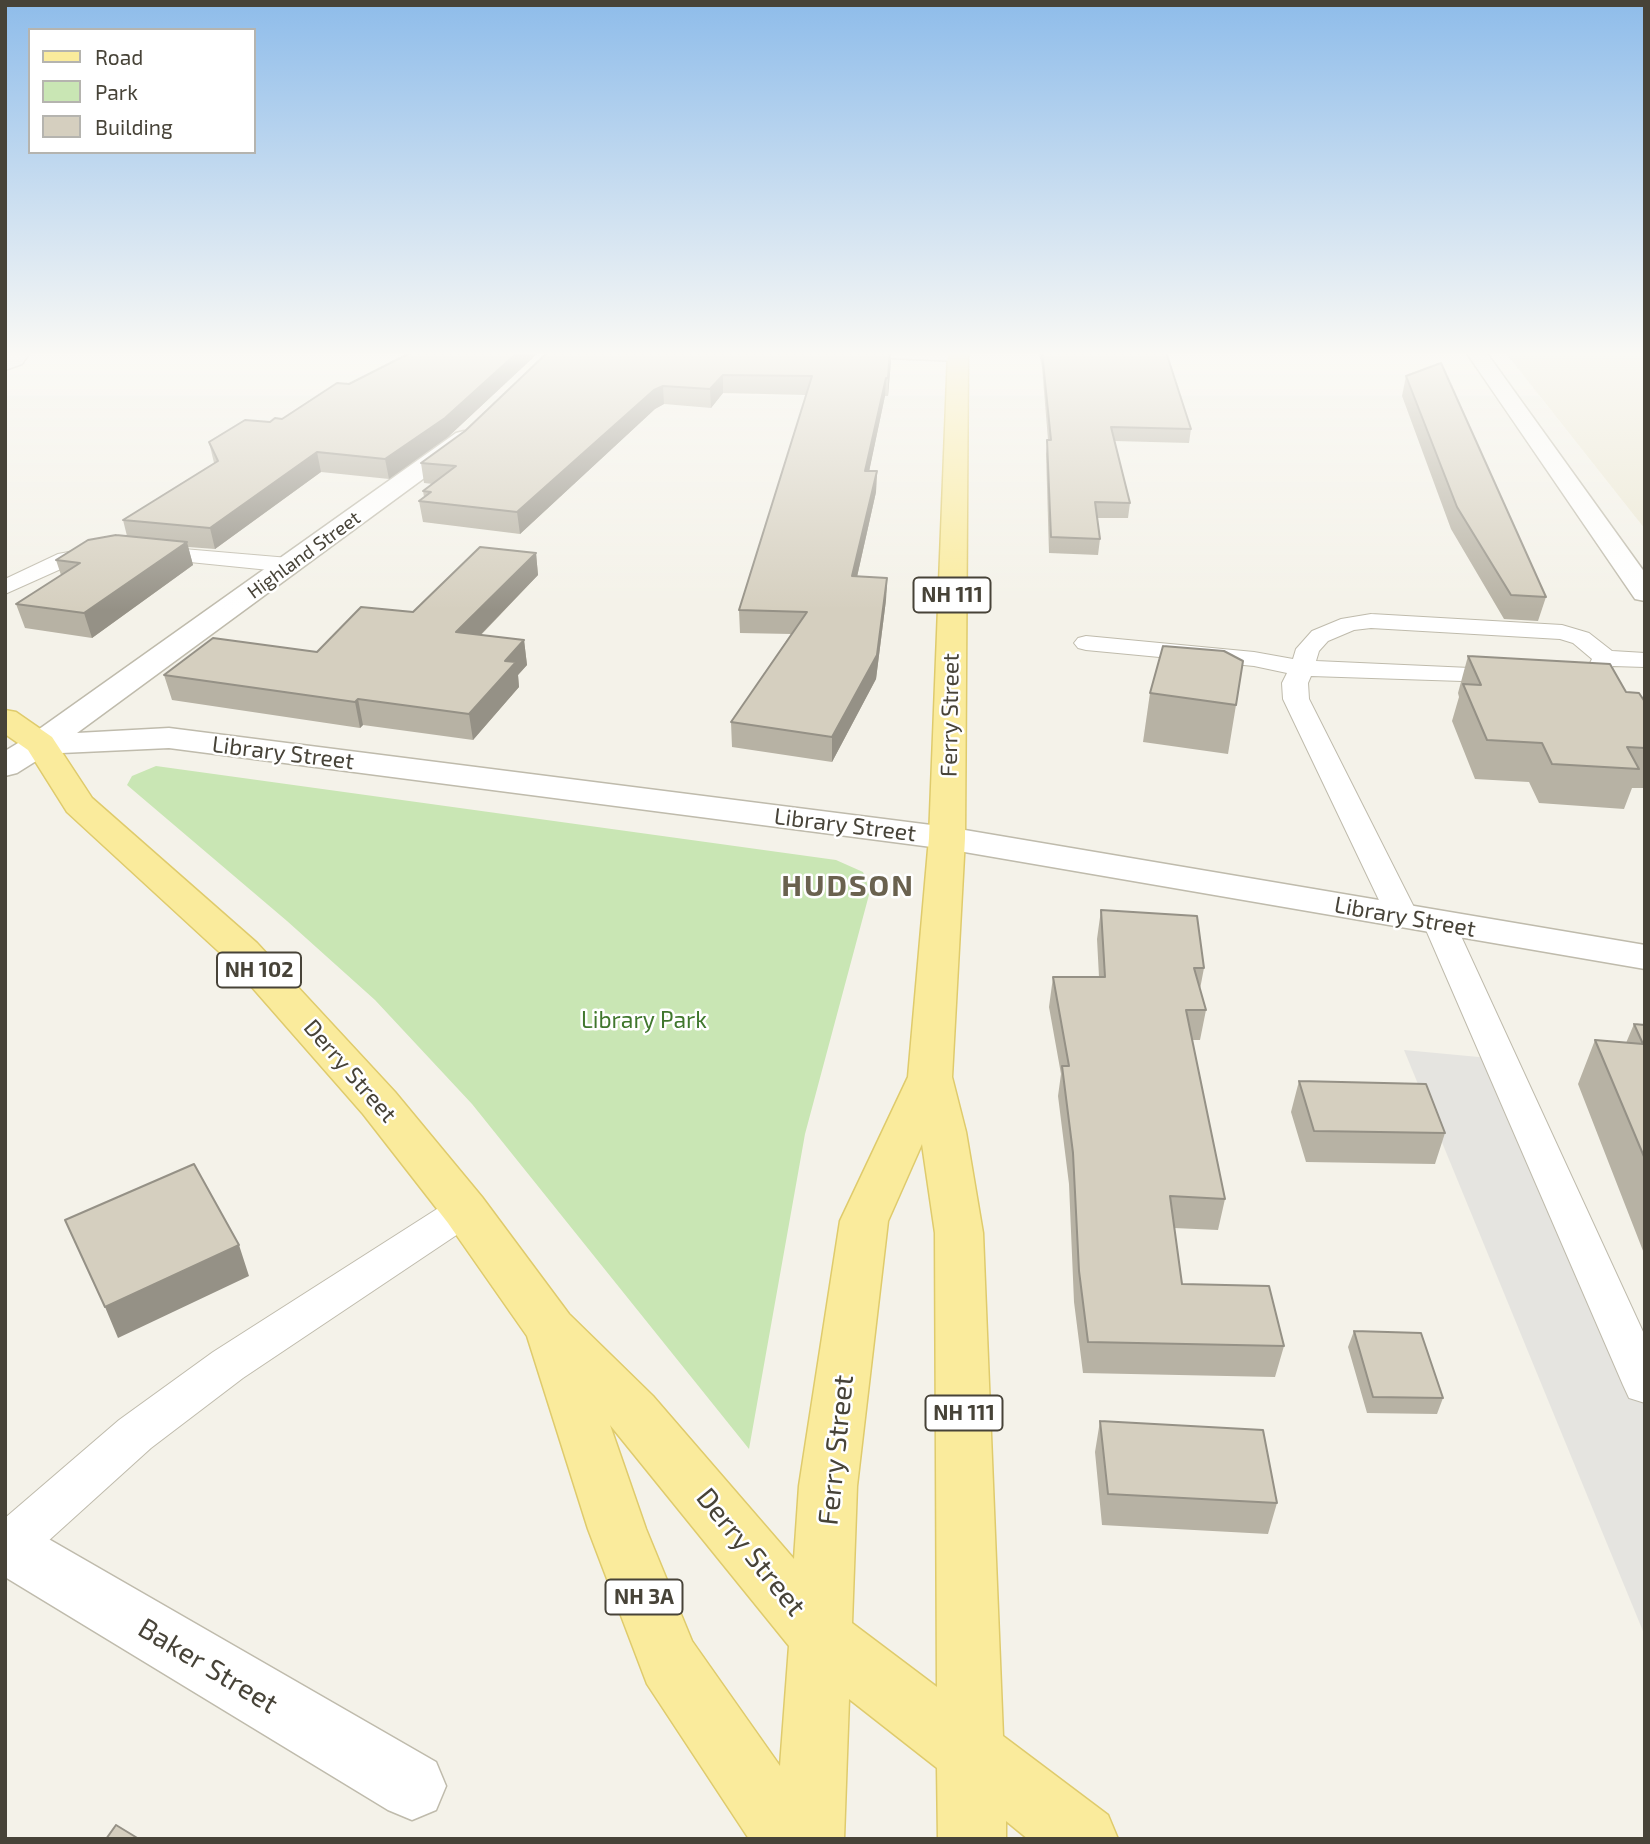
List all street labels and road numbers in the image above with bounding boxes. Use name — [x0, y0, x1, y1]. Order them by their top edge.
street label: Highland Street — [243, 506, 365, 604]
road number: NH 111 — [914, 578, 990, 612]
street label: Ferry Street — [935, 653, 965, 777]
street label: Library Street — [210, 731, 356, 775]
street label: Library Street — [772, 803, 918, 847]
street label: Library Street — [1332, 891, 1478, 943]
road number: NH 102 — [217, 953, 301, 988]
street label: Derry Street — [298, 1014, 402, 1128]
street label: Ferry Street — [811, 1373, 861, 1527]
road number: NH 111 — [926, 1396, 1002, 1430]
street label: Derry Street — [689, 1481, 813, 1623]
road number: NH 3A — [606, 1580, 682, 1614]
street label: Baker Street — [132, 1611, 284, 1721]

